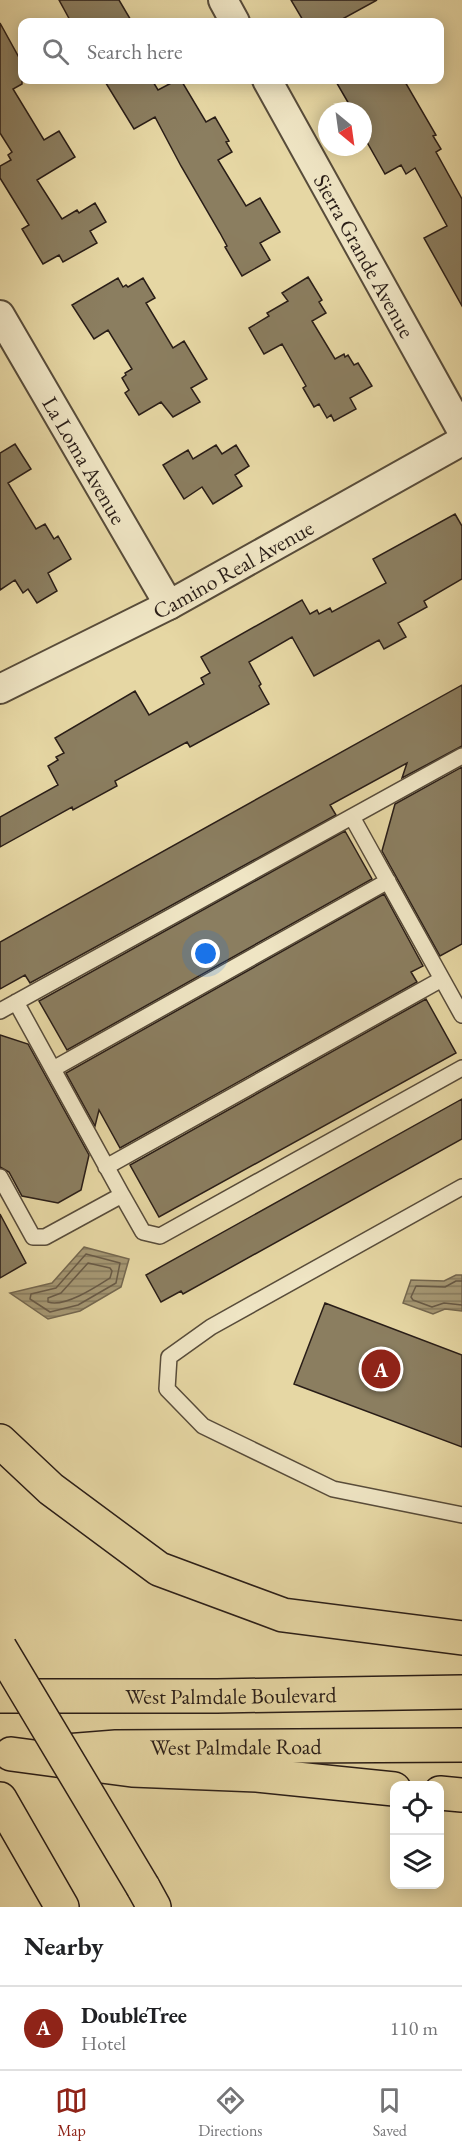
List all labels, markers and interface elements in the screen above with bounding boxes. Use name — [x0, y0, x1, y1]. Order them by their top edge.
search box — [18, 18, 444, 84]
icon: search — [39, 35, 72, 68]
text: Search here — [87, 37, 182, 66]
north arrow — [318, 102, 372, 156]
street label: Sierra Grande Avenue — [307, 169, 422, 343]
street label: La Loma Avenue — [36, 391, 133, 530]
street label: Camino Real Avenue — [148, 512, 319, 625]
your location — [191, 939, 220, 968]
pin: A — [362, 1346, 400, 1392]
street label: West Palmdale Boulevard — [125, 1680, 338, 1711]
street label: West Palmdale Road — [150, 1731, 322, 1761]
map controls — [390, 1781, 444, 1889]
button: locate — [390, 1781, 444, 1835]
button: layers — [390, 1835, 444, 1889]
text: Nearby — [24, 1929, 104, 1963]
text: DoubleTree — [81, 2001, 187, 2030]
text: A — [36, 2015, 51, 2041]
text: 110 m — [390, 2015, 438, 2041]
text: Hotel — [81, 2030, 126, 2056]
tab: Map — [55, 2084, 88, 2141]
tab: Directions — [198, 2084, 263, 2141]
tab: Saved — [373, 2084, 407, 2141]

